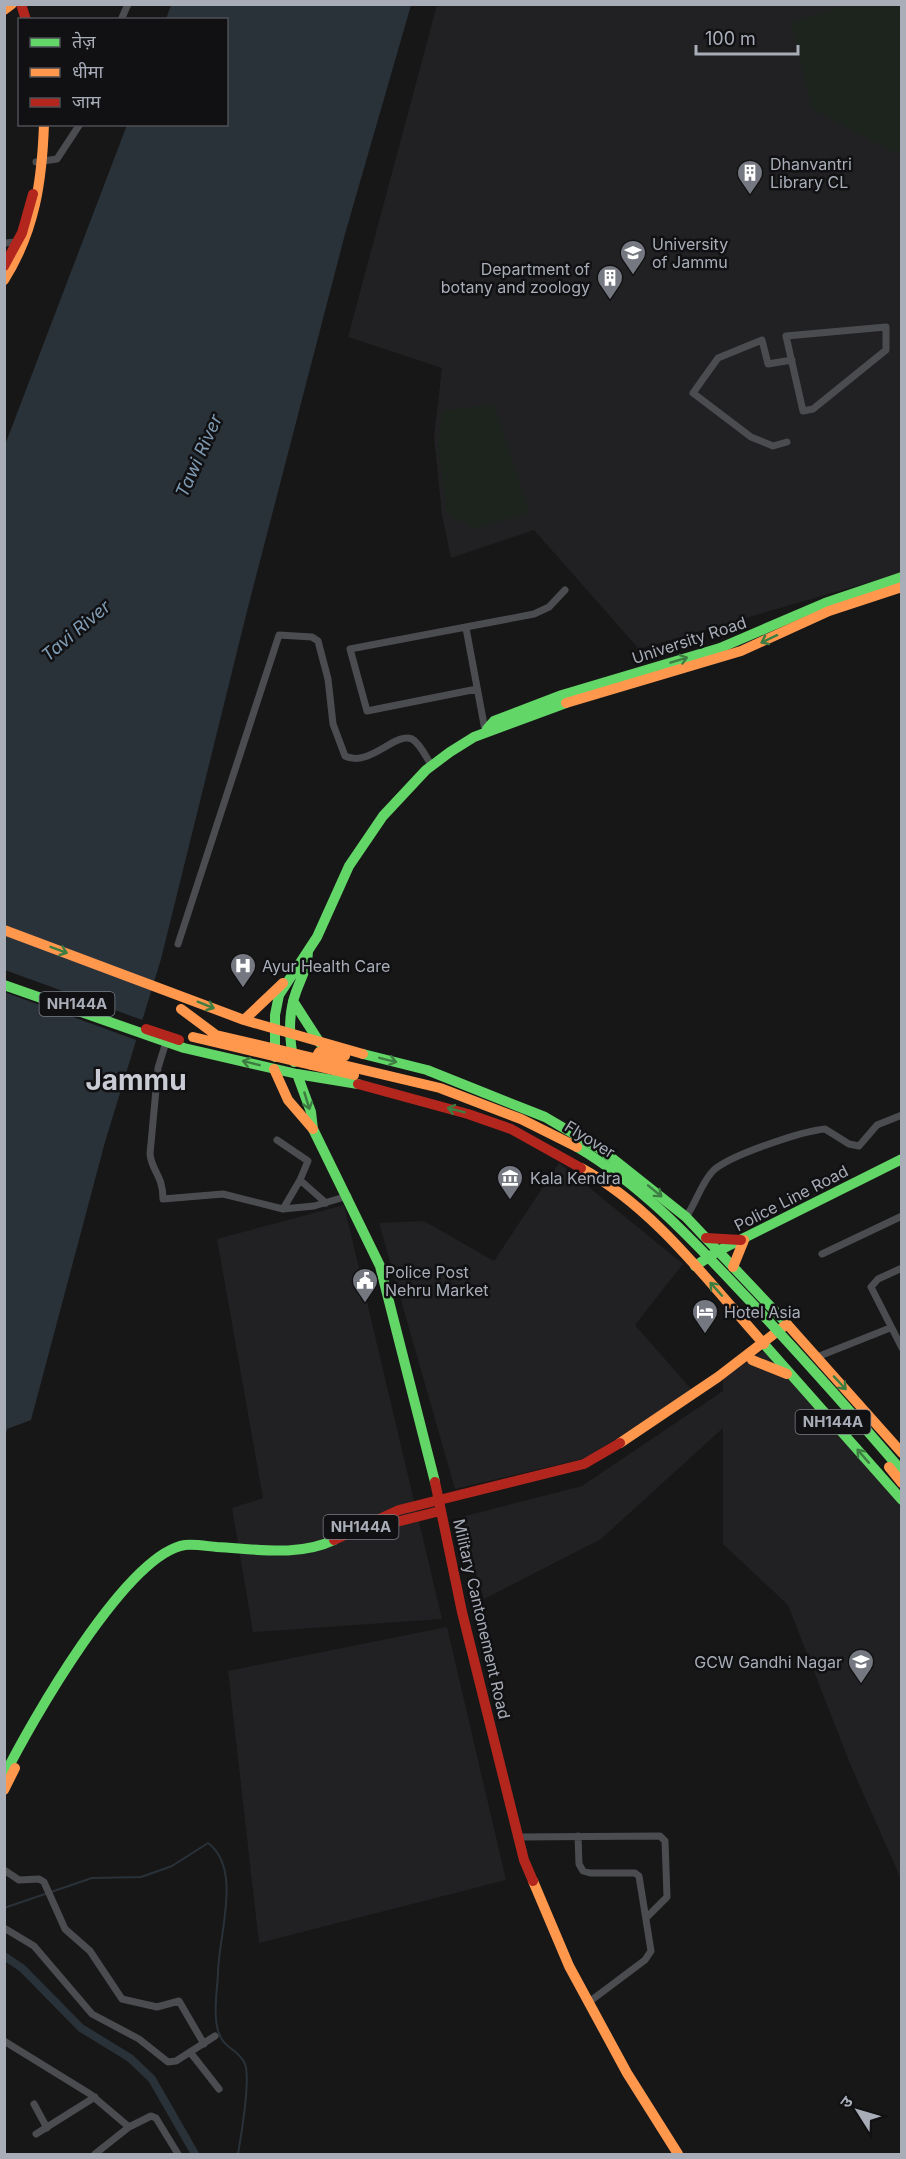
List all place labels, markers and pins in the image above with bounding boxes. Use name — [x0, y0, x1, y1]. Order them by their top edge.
place label: Dhanvantri Library CL — [770, 154, 852, 192]
building icon: Dhanvantri Library CL — [735, 158, 765, 196]
place label: University of Jammu — [652, 234, 728, 272]
school or university icon: University of Jammu — [618, 238, 648, 276]
place label: Department of botany and zoology — [441, 259, 590, 297]
building icon: Department of botany and zoology — [595, 263, 625, 301]
hospital icon: Ayur Health Care — [228, 951, 258, 989]
place label: Ayur Health Care — [262, 956, 390, 976]
museum icon: Kala Kendra — [495, 1163, 525, 1201]
place label: Kala Kendra — [530, 1168, 621, 1188]
place label: Police Post Nehru Market — [385, 1262, 489, 1300]
public building icon: Police Post Nehru Market — [350, 1266, 380, 1304]
hotel icon: Hotel Asia — [690, 1297, 720, 1335]
place label: Hotel Asia — [724, 1302, 801, 1322]
school or university icon: GCW Gandhi Nagar — [846, 1647, 876, 1685]
place label: GCW Gandhi Nagar — [694, 1652, 842, 1672]

